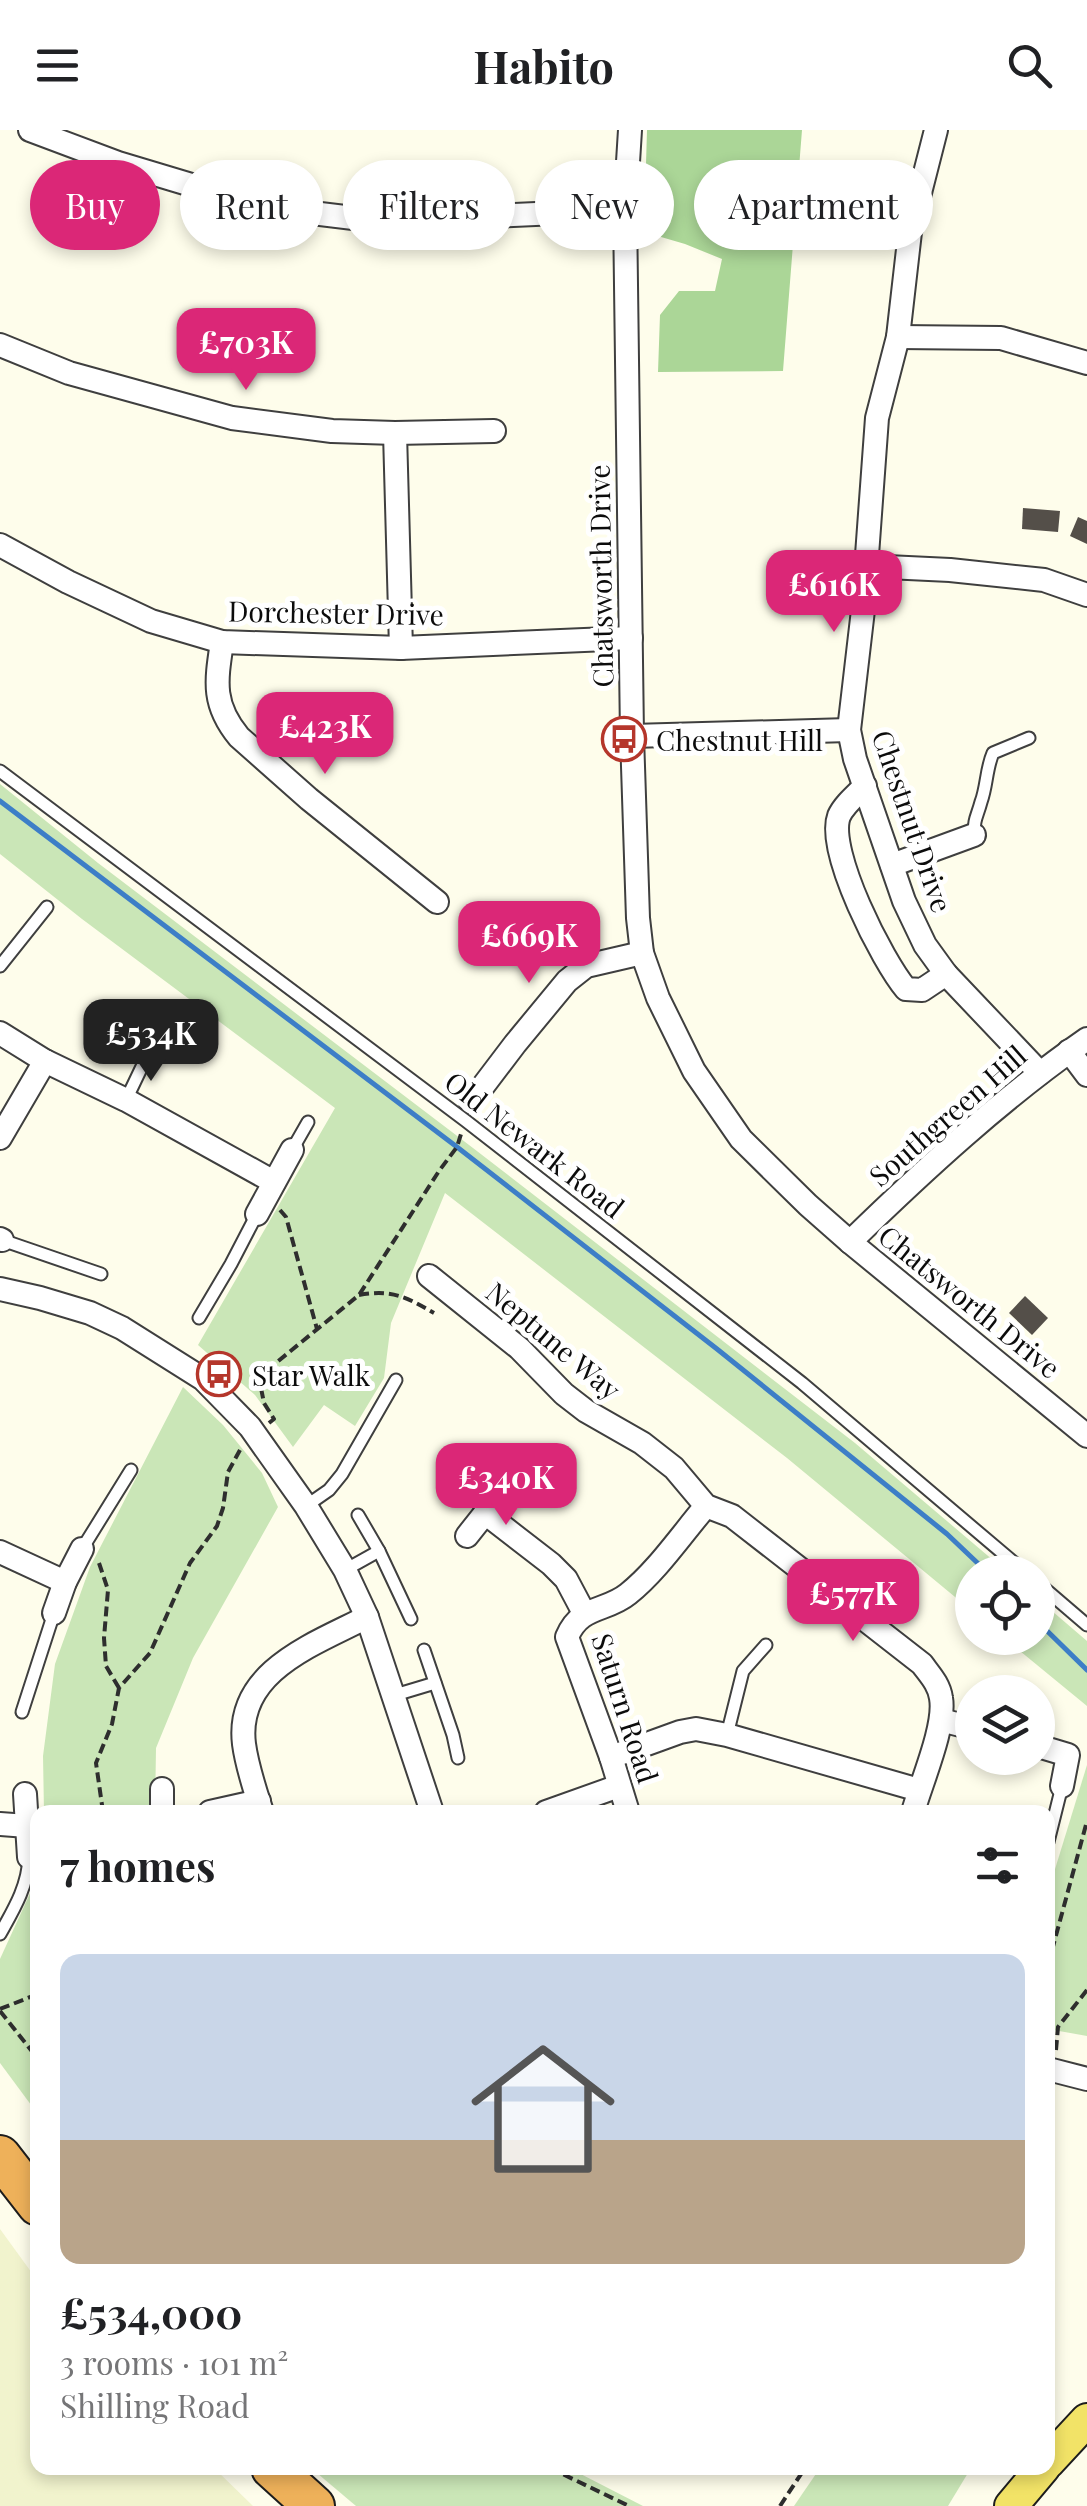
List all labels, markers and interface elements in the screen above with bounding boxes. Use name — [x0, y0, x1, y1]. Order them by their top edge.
text: Habito — [473, 35, 614, 95]
icon: menu — [30, 38, 85, 93]
icon: search — [1002, 38, 1057, 93]
chip: Buy — [30, 160, 160, 250]
chip: Rent — [180, 160, 323, 250]
chip: Filters — [343, 160, 515, 250]
chip: New — [535, 160, 674, 250]
chip: Apartment — [694, 160, 933, 250]
pin: £703K — [176, 308, 316, 393]
text: £703K — [199, 319, 293, 362]
street label: Chatsworth Drive — [580, 464, 620, 688]
pin: £616K — [764, 550, 904, 635]
text: £616K — [788, 561, 880, 604]
street label: Dorchester Drive — [228, 592, 444, 632]
pin: £423K — [255, 692, 395, 777]
text: £423K — [278, 703, 372, 746]
bus stop icon: Chestnut Hill — [601, 716, 647, 762]
place label: Chestnut Hill — [656, 721, 823, 758]
street label: Chestnut Drive — [865, 725, 961, 917]
pin: £669K — [459, 901, 599, 986]
text: £669K — [480, 912, 578, 955]
pin: £534K — [81, 999, 221, 1084]
text: £534K — [105, 1010, 197, 1053]
street label: Southgreen Hill — [861, 1036, 1033, 1194]
street label: Old Newark Road — [438, 1062, 632, 1226]
street label: Chatsworth Drive — [872, 1216, 1068, 1386]
street label: Neptune Way — [479, 1273, 629, 1407]
bus stop icon: Star Walk — [196, 1351, 242, 1397]
place label: Star Walk — [252, 1356, 371, 1393]
pin: £340K — [436, 1443, 576, 1528]
text: £340K — [458, 1454, 554, 1497]
map controls — [955, 1555, 1055, 1775]
button: locate — [955, 1555, 1055, 1655]
pin: £577K — [783, 1559, 923, 1644]
text: £577K — [809, 1570, 897, 1613]
street label: Saturn Road — [584, 1629, 668, 1787]
button: layers — [955, 1675, 1055, 1775]
text: 7 homes — [60, 1837, 215, 1893]
icon: filters — [970, 1838, 1025, 1893]
icon: home — [453, 2019, 633, 2199]
text: £534,000 — [60, 2284, 242, 2340]
text: 3 rooms · 101 m² — [60, 2340, 288, 2383]
text: Shilling Road — [60, 2383, 250, 2426]

